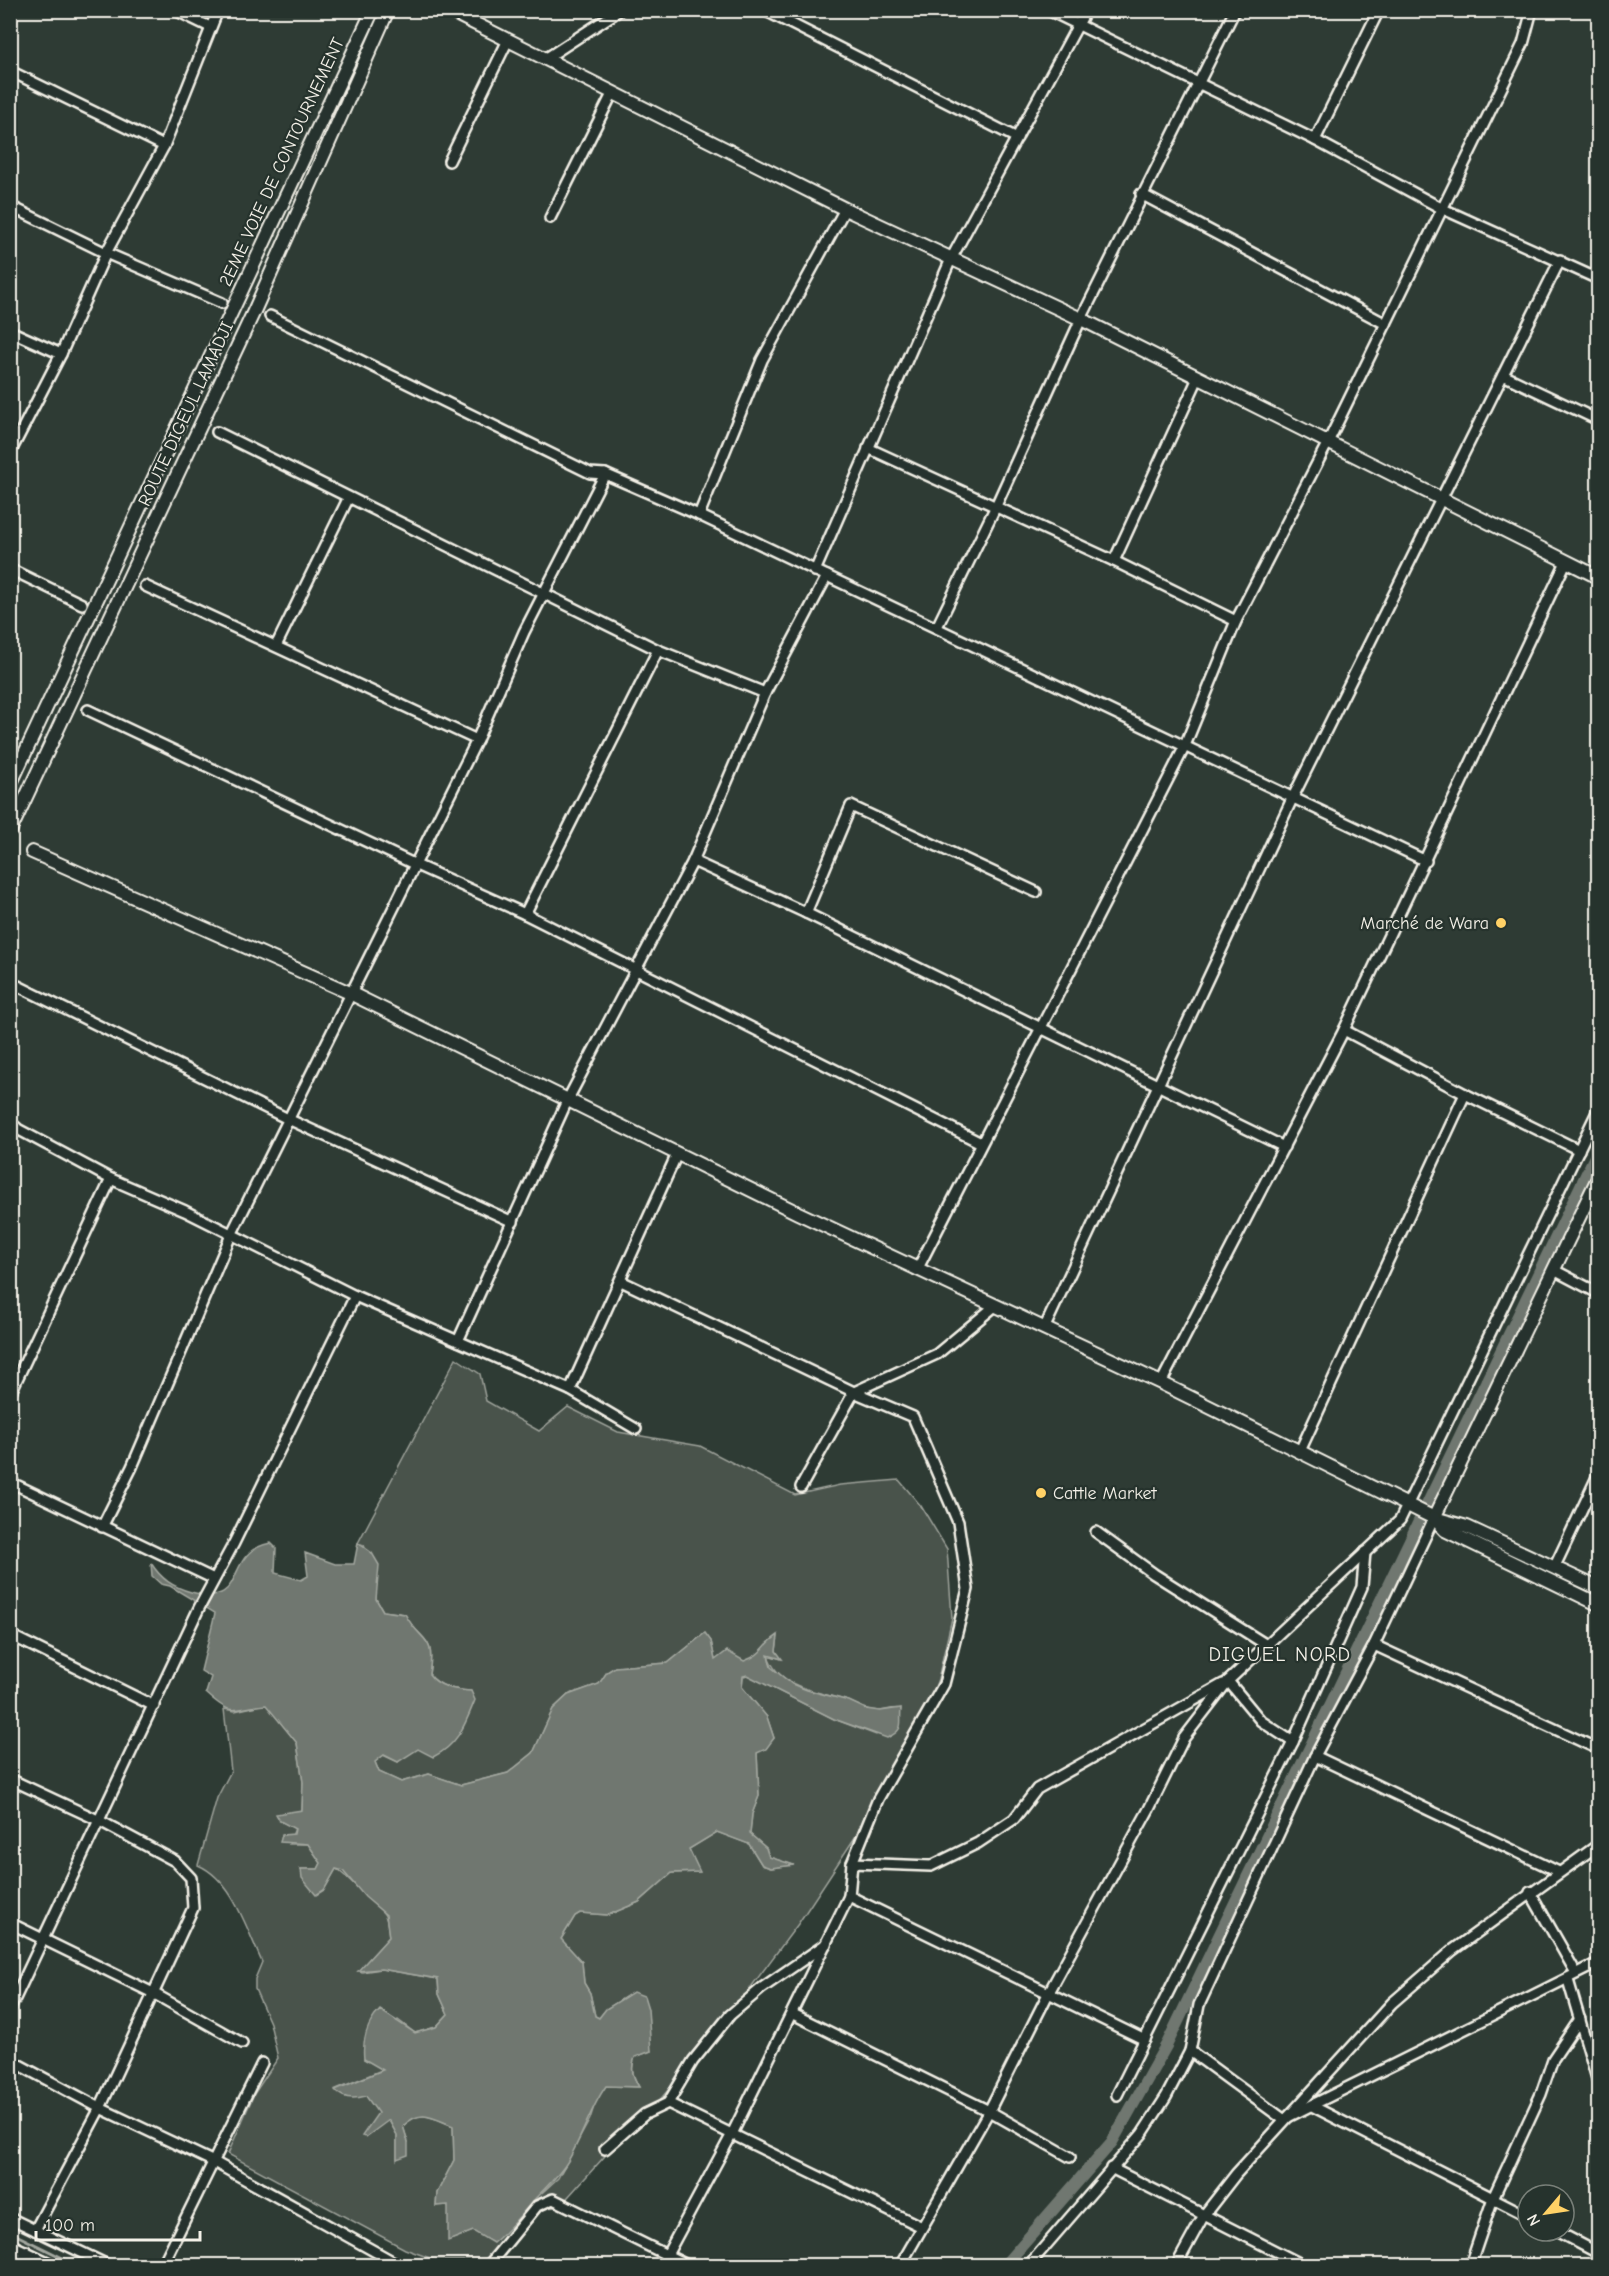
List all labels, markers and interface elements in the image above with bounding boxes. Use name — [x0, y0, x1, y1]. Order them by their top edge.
street label: 2EME VOIE DE CONTOURNEMENT — [215, 34, 349, 290]
street label: ROUTE DIGEUL LAMADJI — [134, 318, 238, 510]
place label: Marché de Wara — [1360, 913, 1489, 934]
marker: Marché de Wara — [1494, 916, 1508, 930]
place label: Cattle Market — [1053, 1483, 1157, 1504]
marker: Cattle Market — [1034, 1486, 1048, 1500]
district label: DIGUEL NORD — [1208, 1643, 1352, 1666]
north arrow — [1516, 2183, 1576, 2243]
scale bar — [36, 2204, 200, 2242]
text: N — [1523, 2211, 1544, 2229]
text: 100 m — [45, 2215, 95, 2236]

